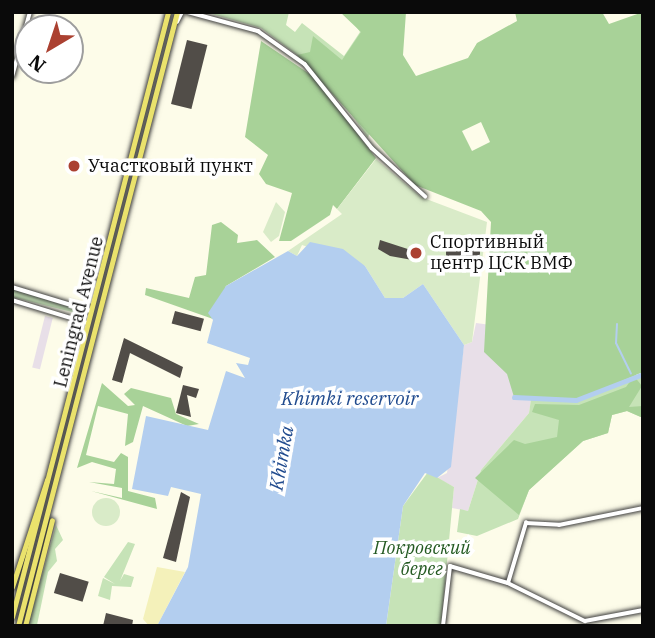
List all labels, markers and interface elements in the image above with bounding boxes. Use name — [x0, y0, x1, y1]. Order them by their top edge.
north arrow — [14, 14, 84, 84]
text: N — [24, 50, 50, 78]
place label: Участковый пункт — [88, 155, 253, 177]
marker: Участковый пункт — [66, 158, 82, 174]
place label: Спортивный центр ЦСК ВМФ — [430, 232, 573, 274]
street label: Leningrad Avenue — [50, 234, 108, 390]
marker: Спортивный центр ЦСК ВМФ — [408, 245, 424, 261]
water label: Khimki reservoir — [281, 388, 419, 410]
water label: Khimka — [265, 424, 299, 492]
park label: Покровский берег — [374, 538, 470, 580]

